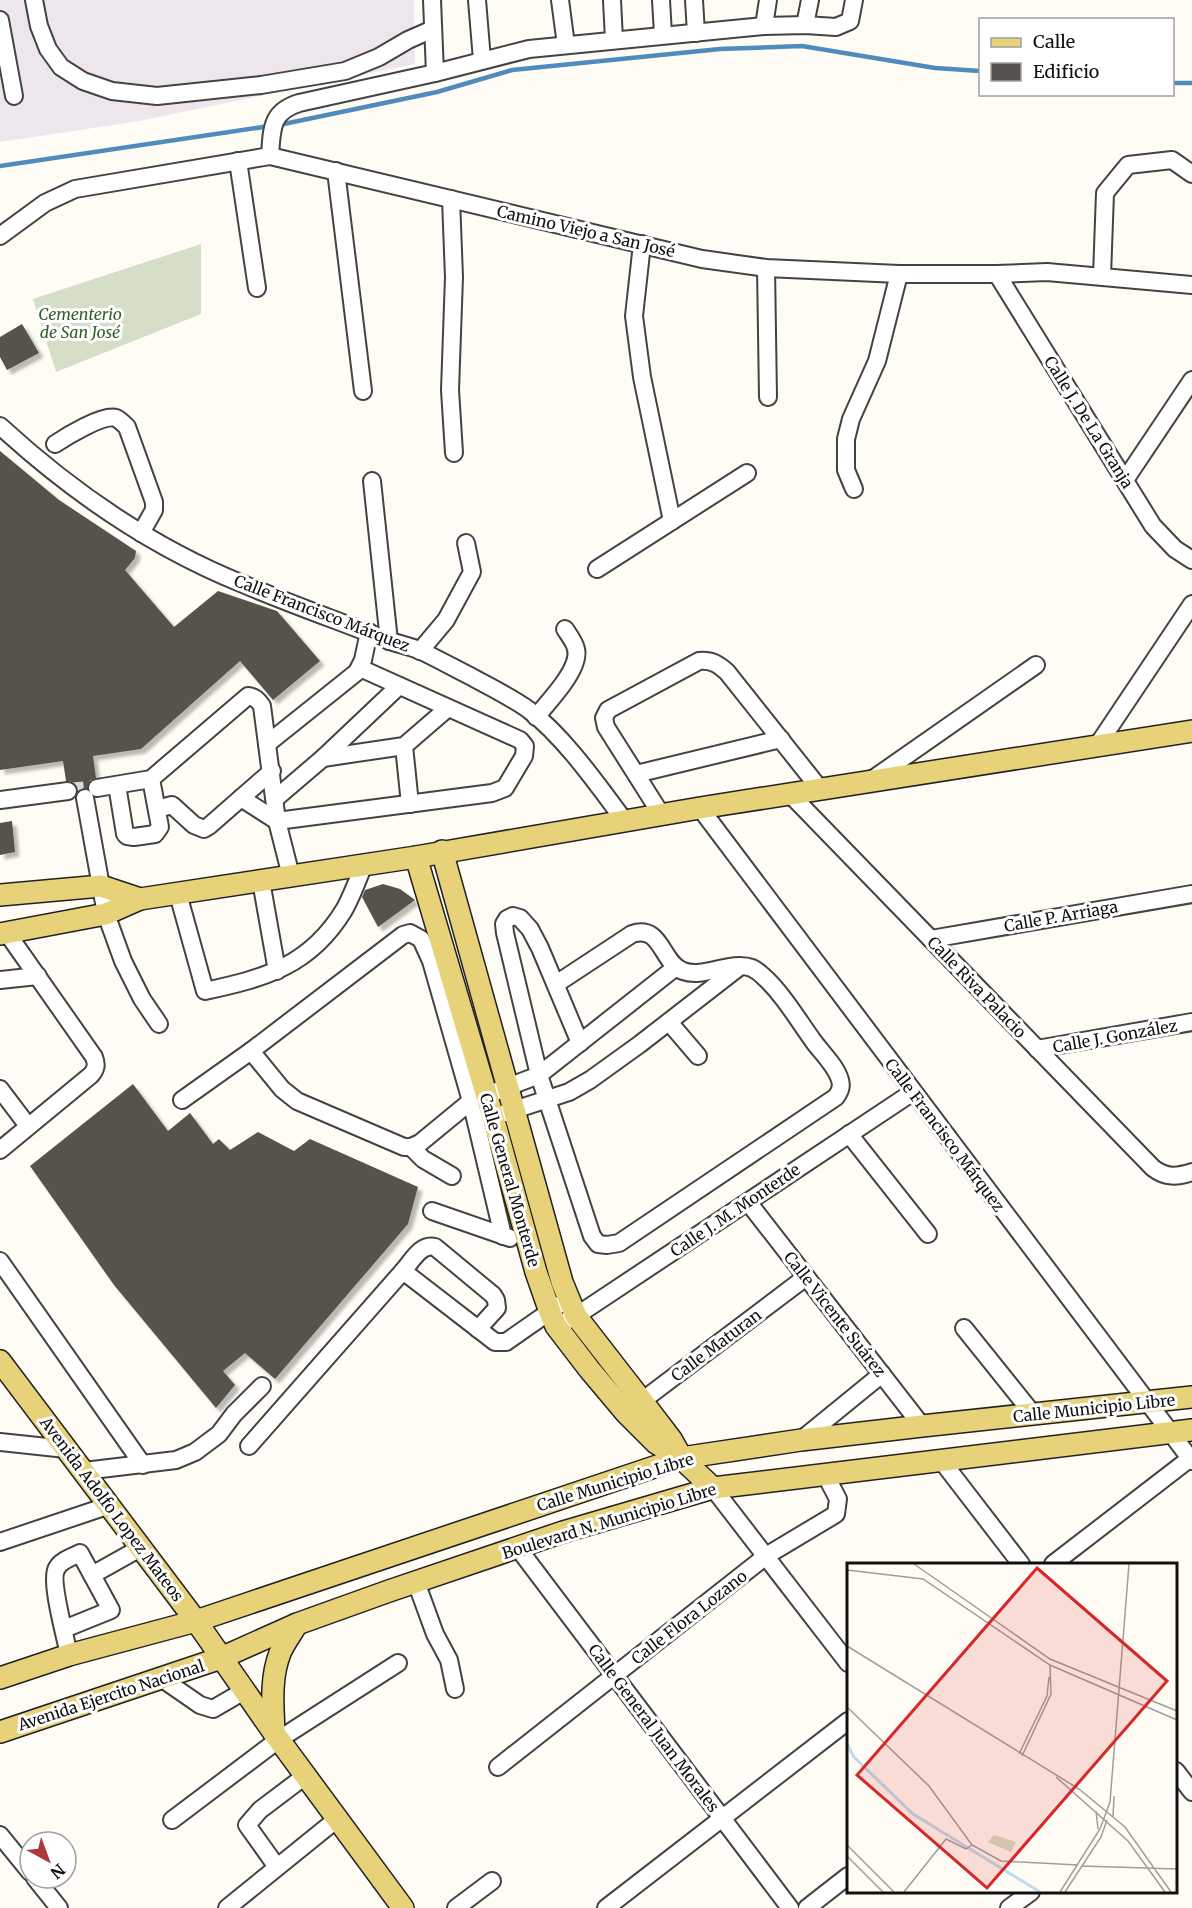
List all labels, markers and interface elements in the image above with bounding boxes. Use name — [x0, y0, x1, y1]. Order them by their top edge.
legend — [979, 18, 1174, 96]
text: Calle — [1033, 30, 1075, 53]
text: Edificio — [1033, 60, 1099, 83]
street label: Camino Viejo a San José — [495, 201, 677, 261]
park label: Cementerio de San José — [38, 304, 122, 342]
street label: Calle J. De La Granja — [1040, 352, 1138, 492]
street label: Calle Francisco Márquez — [231, 570, 413, 656]
street label: Calle P. Arriaga — [1003, 896, 1120, 936]
street label: Calle Riva Palacio — [923, 932, 1031, 1042]
street label: Calle J. González — [1051, 1015, 1179, 1057]
street label: Calle Francisco Márquez — [881, 1054, 1009, 1216]
street label: Calle General Monterde — [476, 1091, 544, 1269]
street label: Calle J. M. Monterde — [666, 1159, 804, 1261]
street label: Calle Vicente Suárez — [780, 1247, 890, 1381]
street label: Calle Maturan — [667, 1304, 765, 1385]
street label: Calle Municipio Libre — [1012, 1390, 1176, 1426]
street label: Avenida Adolfo Lopez Mateos — [35, 1412, 188, 1605]
street label: Calle Municipio Libre — [534, 1449, 696, 1515]
street label: Boulevard N. Municipio Libre — [499, 1479, 719, 1563]
inset map — [847, 1563, 1177, 1893]
street label: Calle Flora Lozano — [627, 1566, 751, 1668]
street label: Calle General Juan Morales — [584, 1640, 724, 1816]
street label: Avenida Ejercito Nacional — [14, 1655, 207, 1735]
north arrow — [18, 1830, 78, 1890]
text: N — [46, 1860, 69, 1883]

